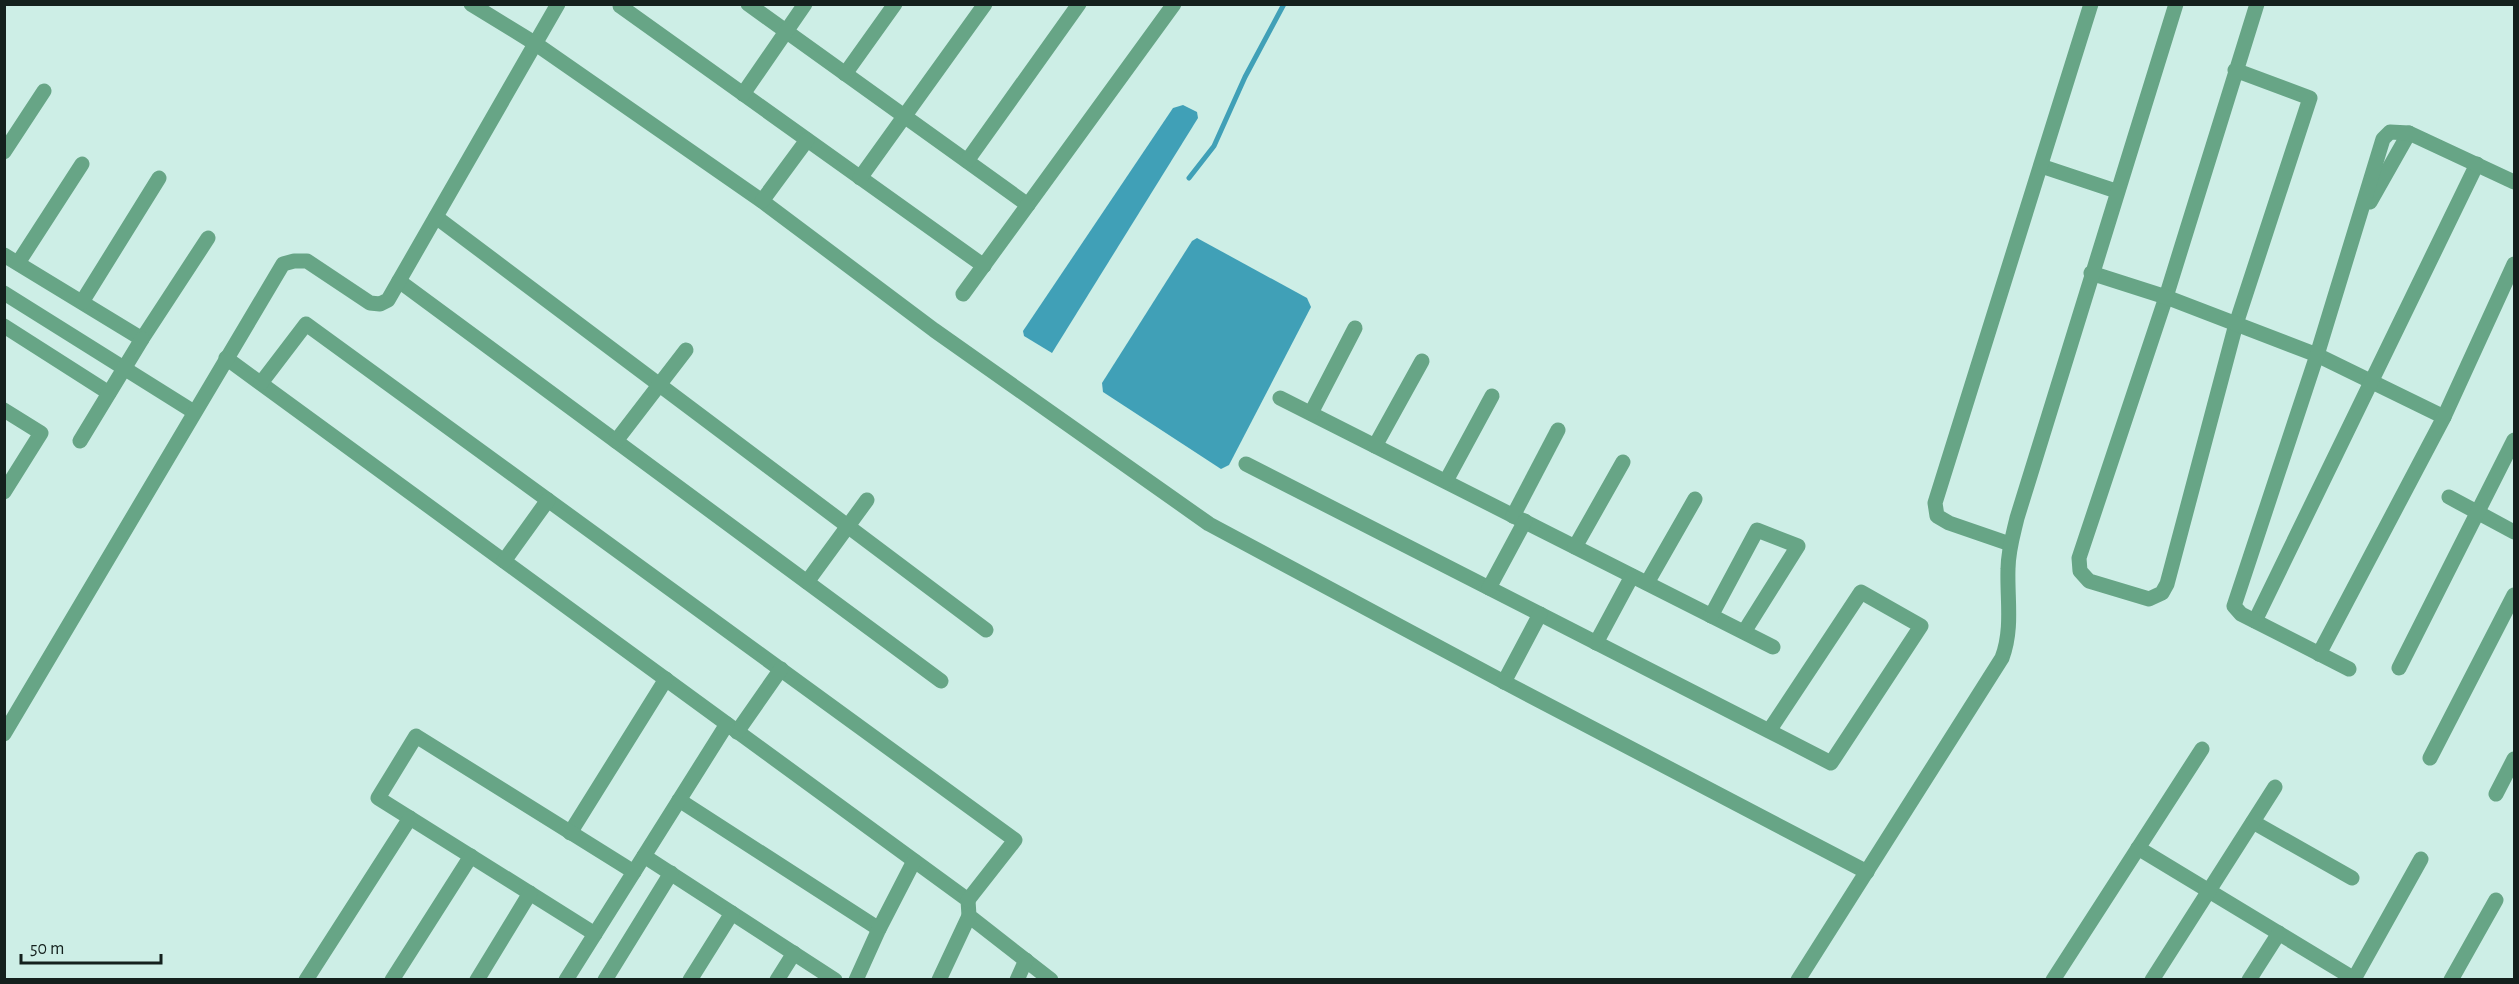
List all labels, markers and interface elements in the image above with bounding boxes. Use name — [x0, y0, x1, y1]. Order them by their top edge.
scale bar — [21, 927, 160, 965]
text: 50 m — [30, 940, 64, 958]

